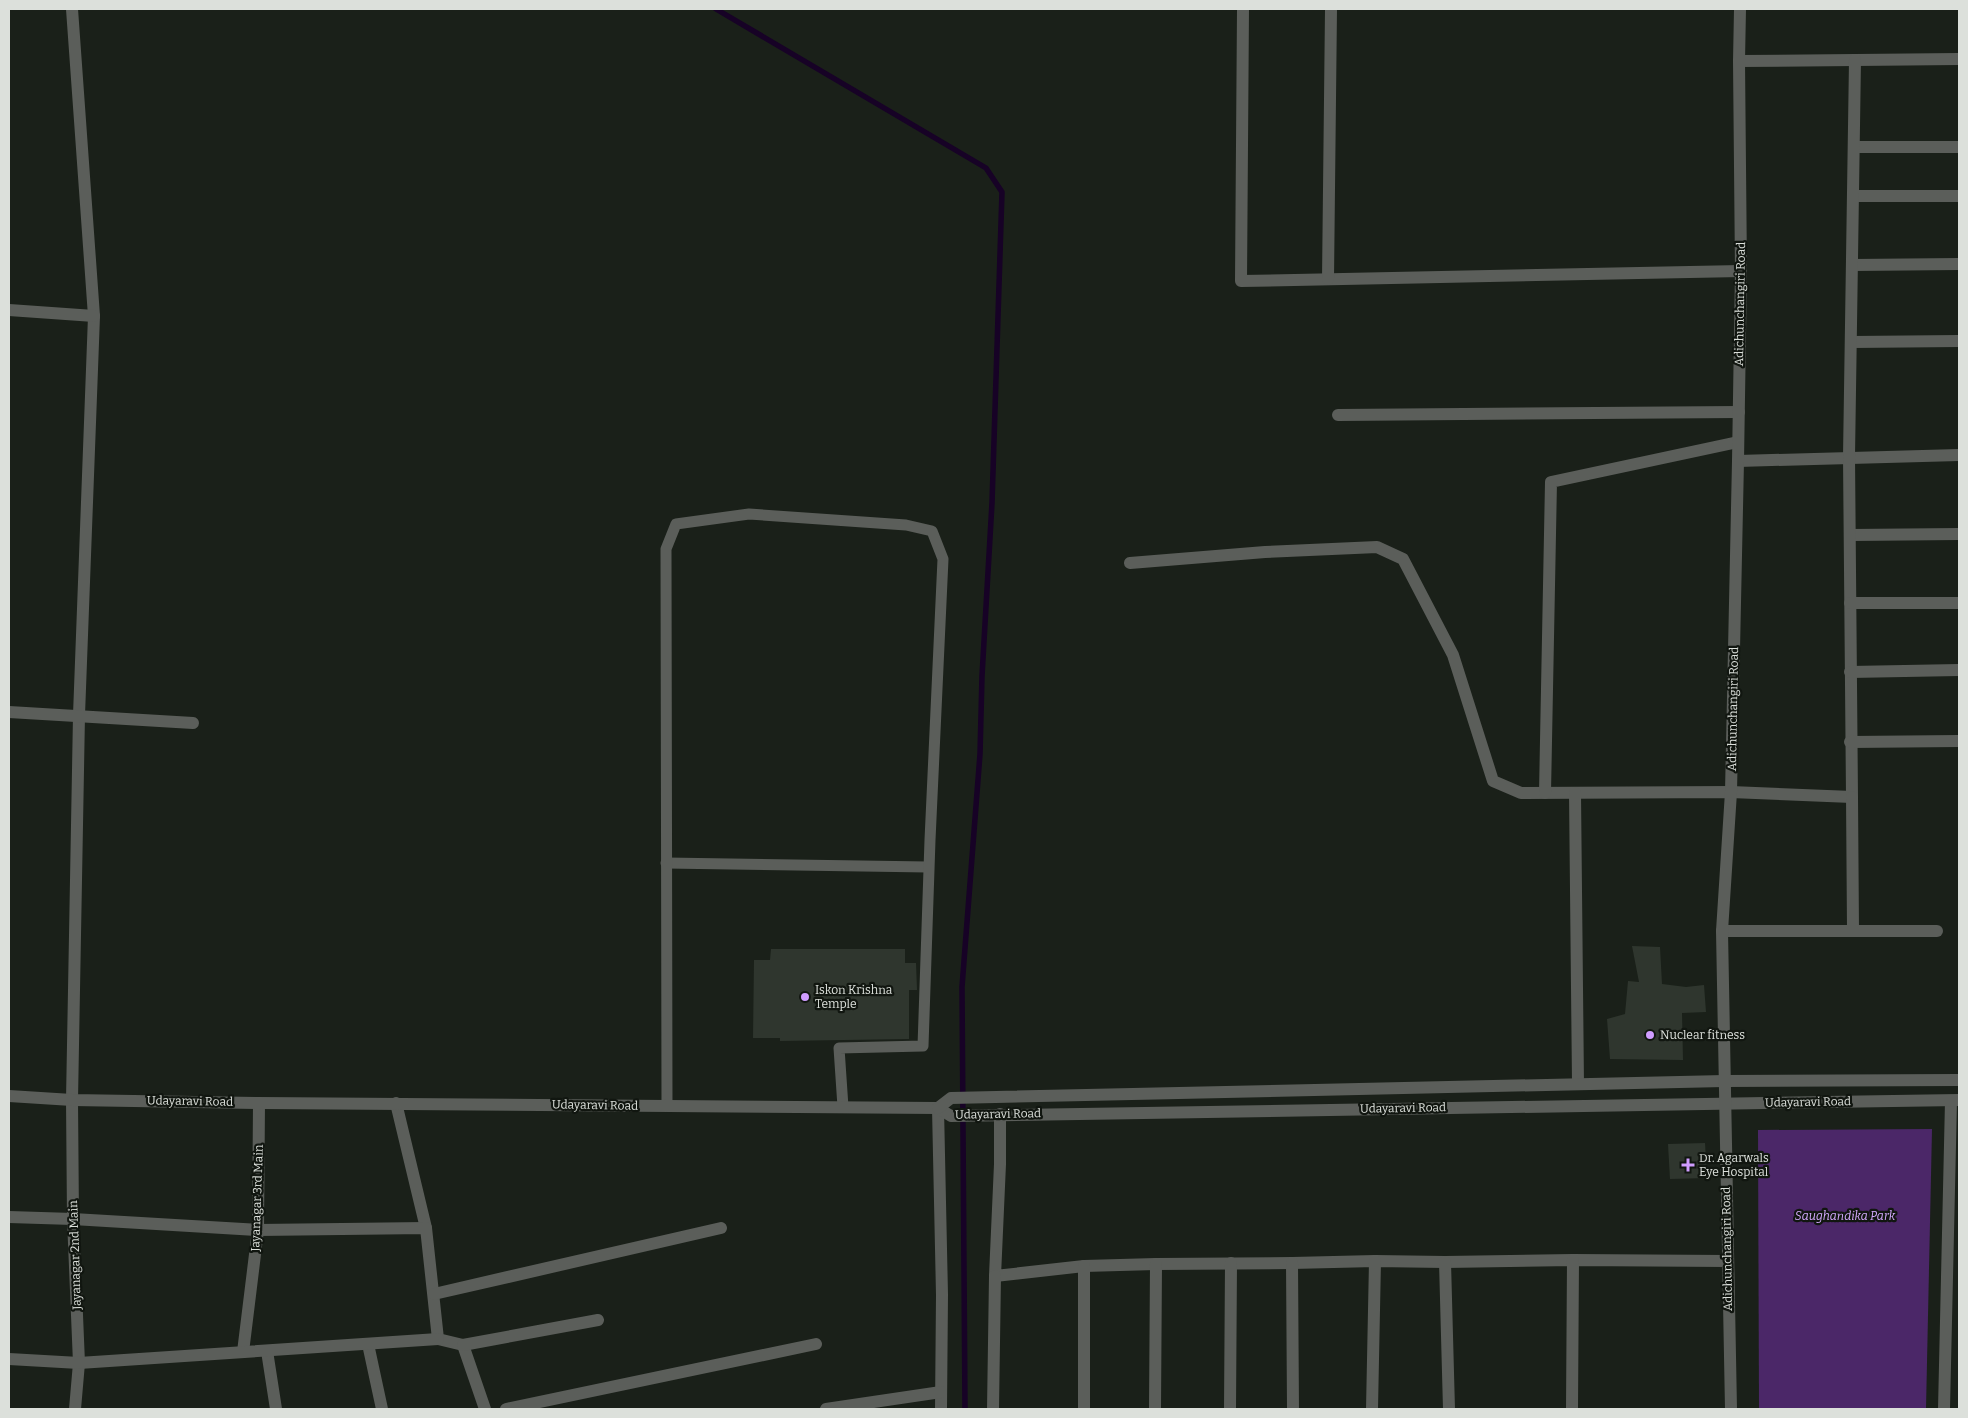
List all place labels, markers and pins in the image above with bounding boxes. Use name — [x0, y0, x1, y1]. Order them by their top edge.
place label: Iskon Krishna Temple — [815, 983, 893, 1011]
marker: Iskon Krishna Temple — [799, 991, 811, 1003]
place label: Nuclear fitness — [1660, 1028, 1745, 1042]
marker: Nuclear fitness — [1644, 1029, 1656, 1041]
place label: Dr. Agarwals Eye Hospital — [1699, 1151, 1769, 1179]
marker: Dr. Agarwals Eye Hospital — [1681, 1158, 1695, 1172]

